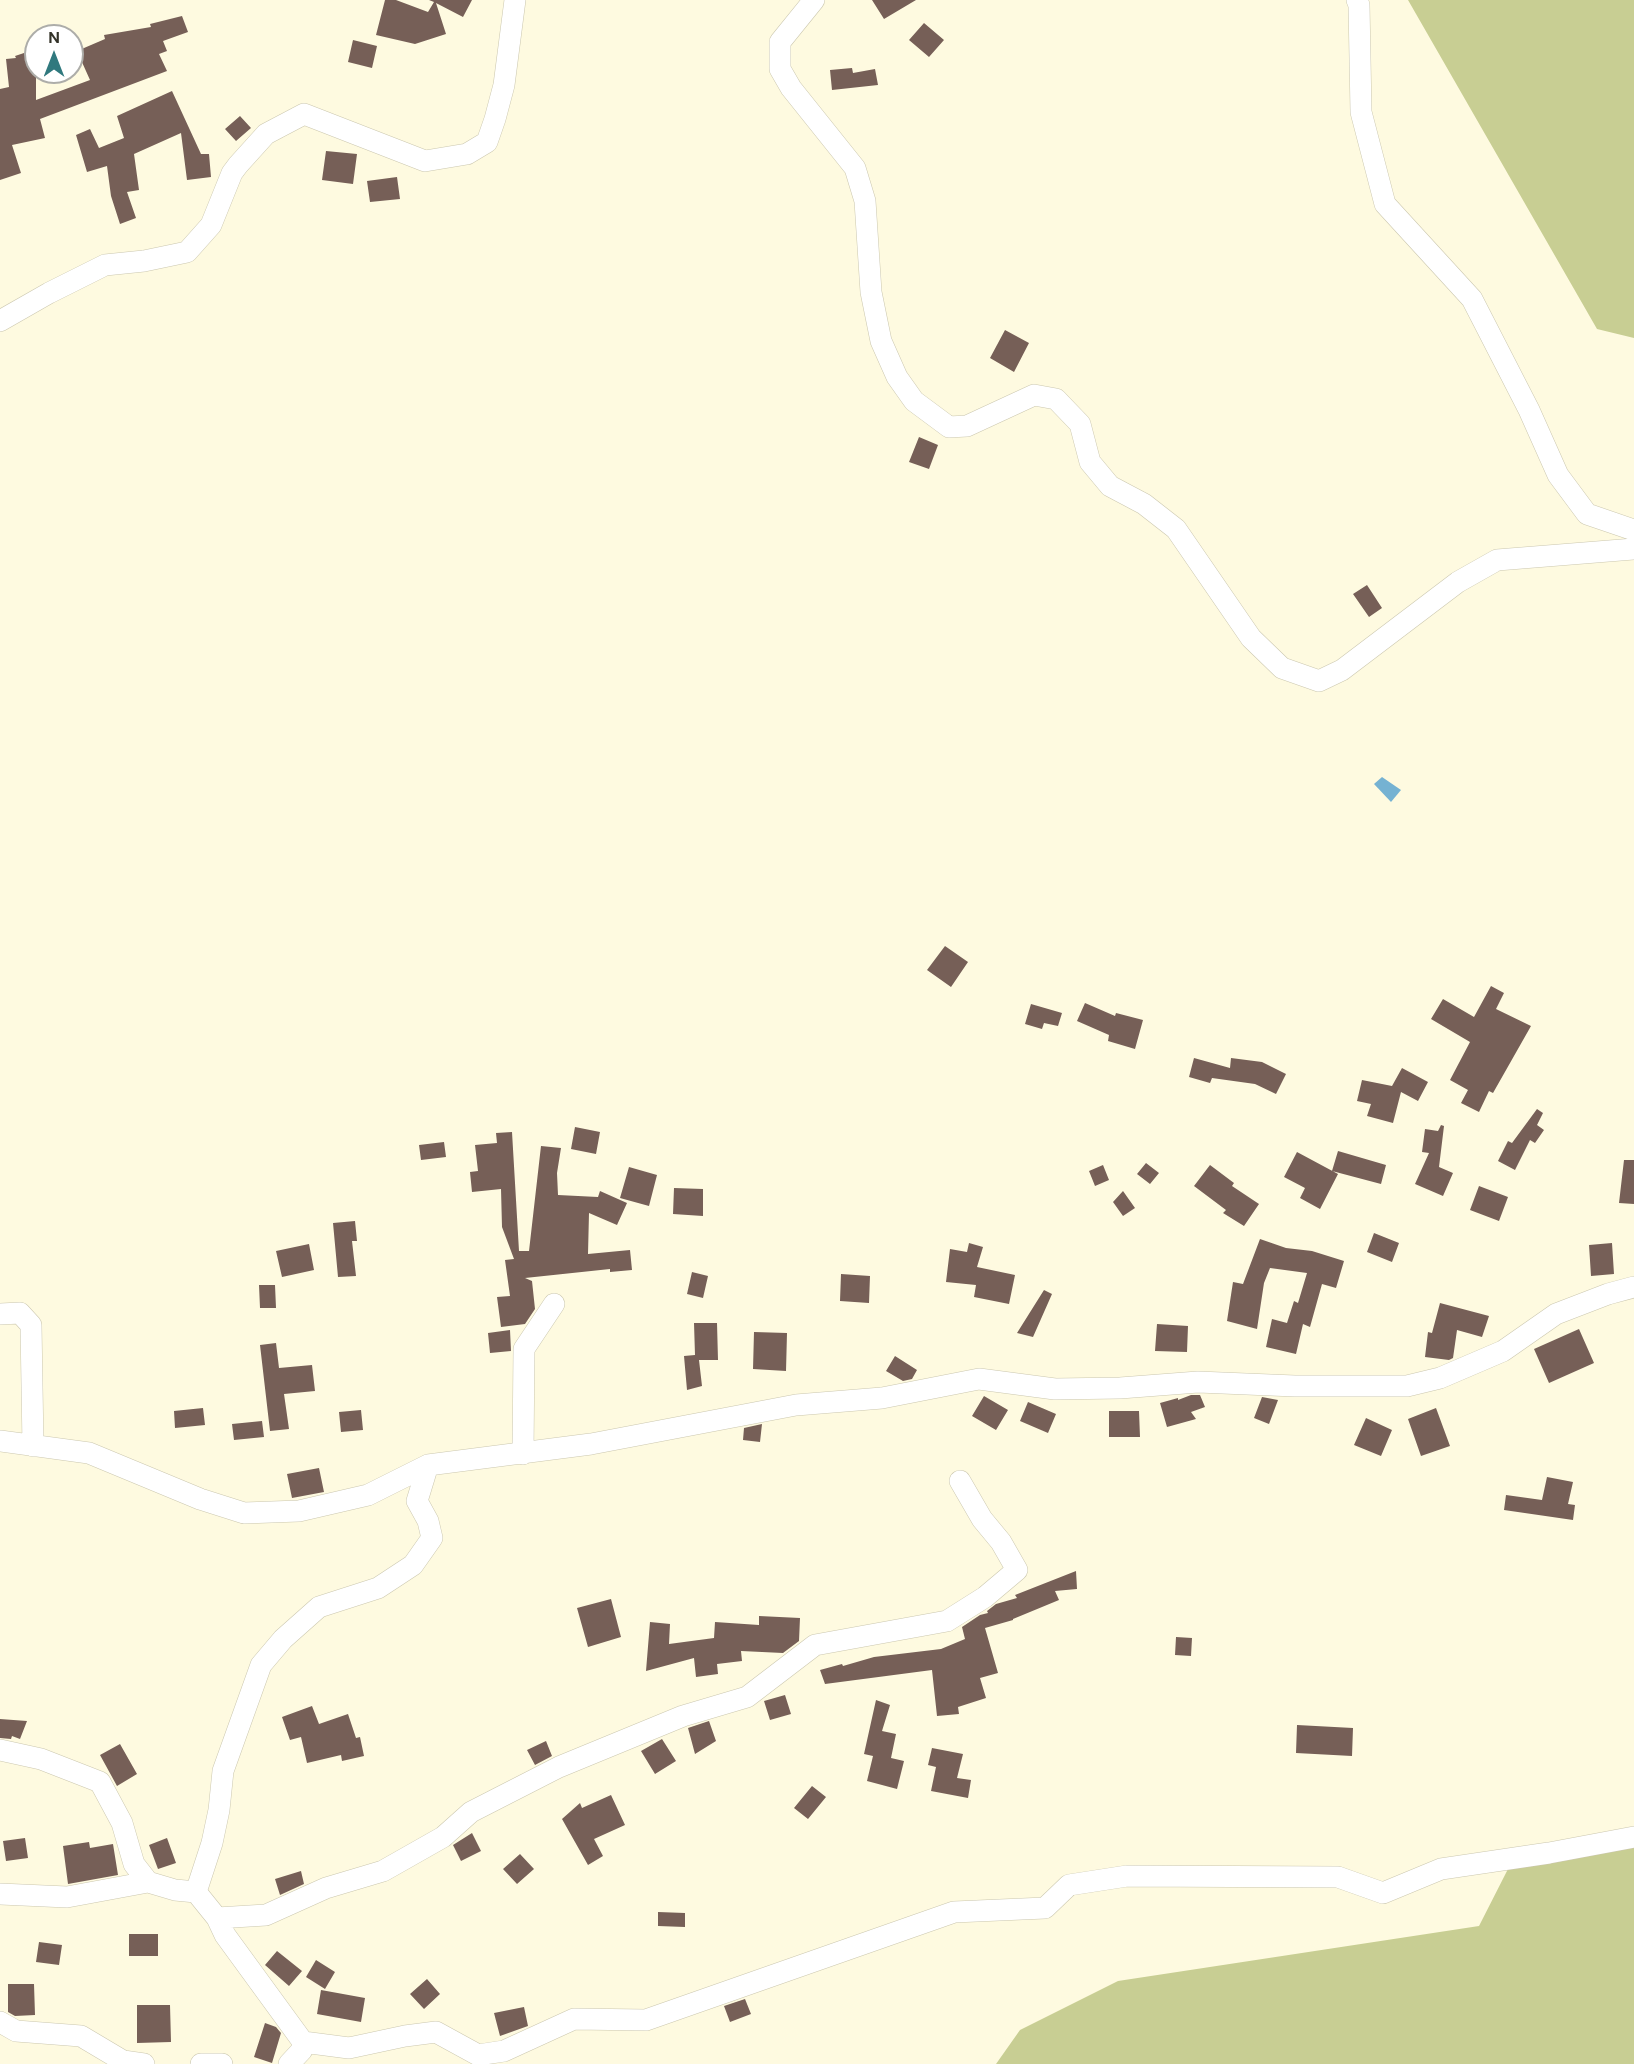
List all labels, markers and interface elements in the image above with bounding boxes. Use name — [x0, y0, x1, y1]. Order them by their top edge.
north arrow — [24, 24, 84, 84]
text: N — [48, 27, 60, 48]

